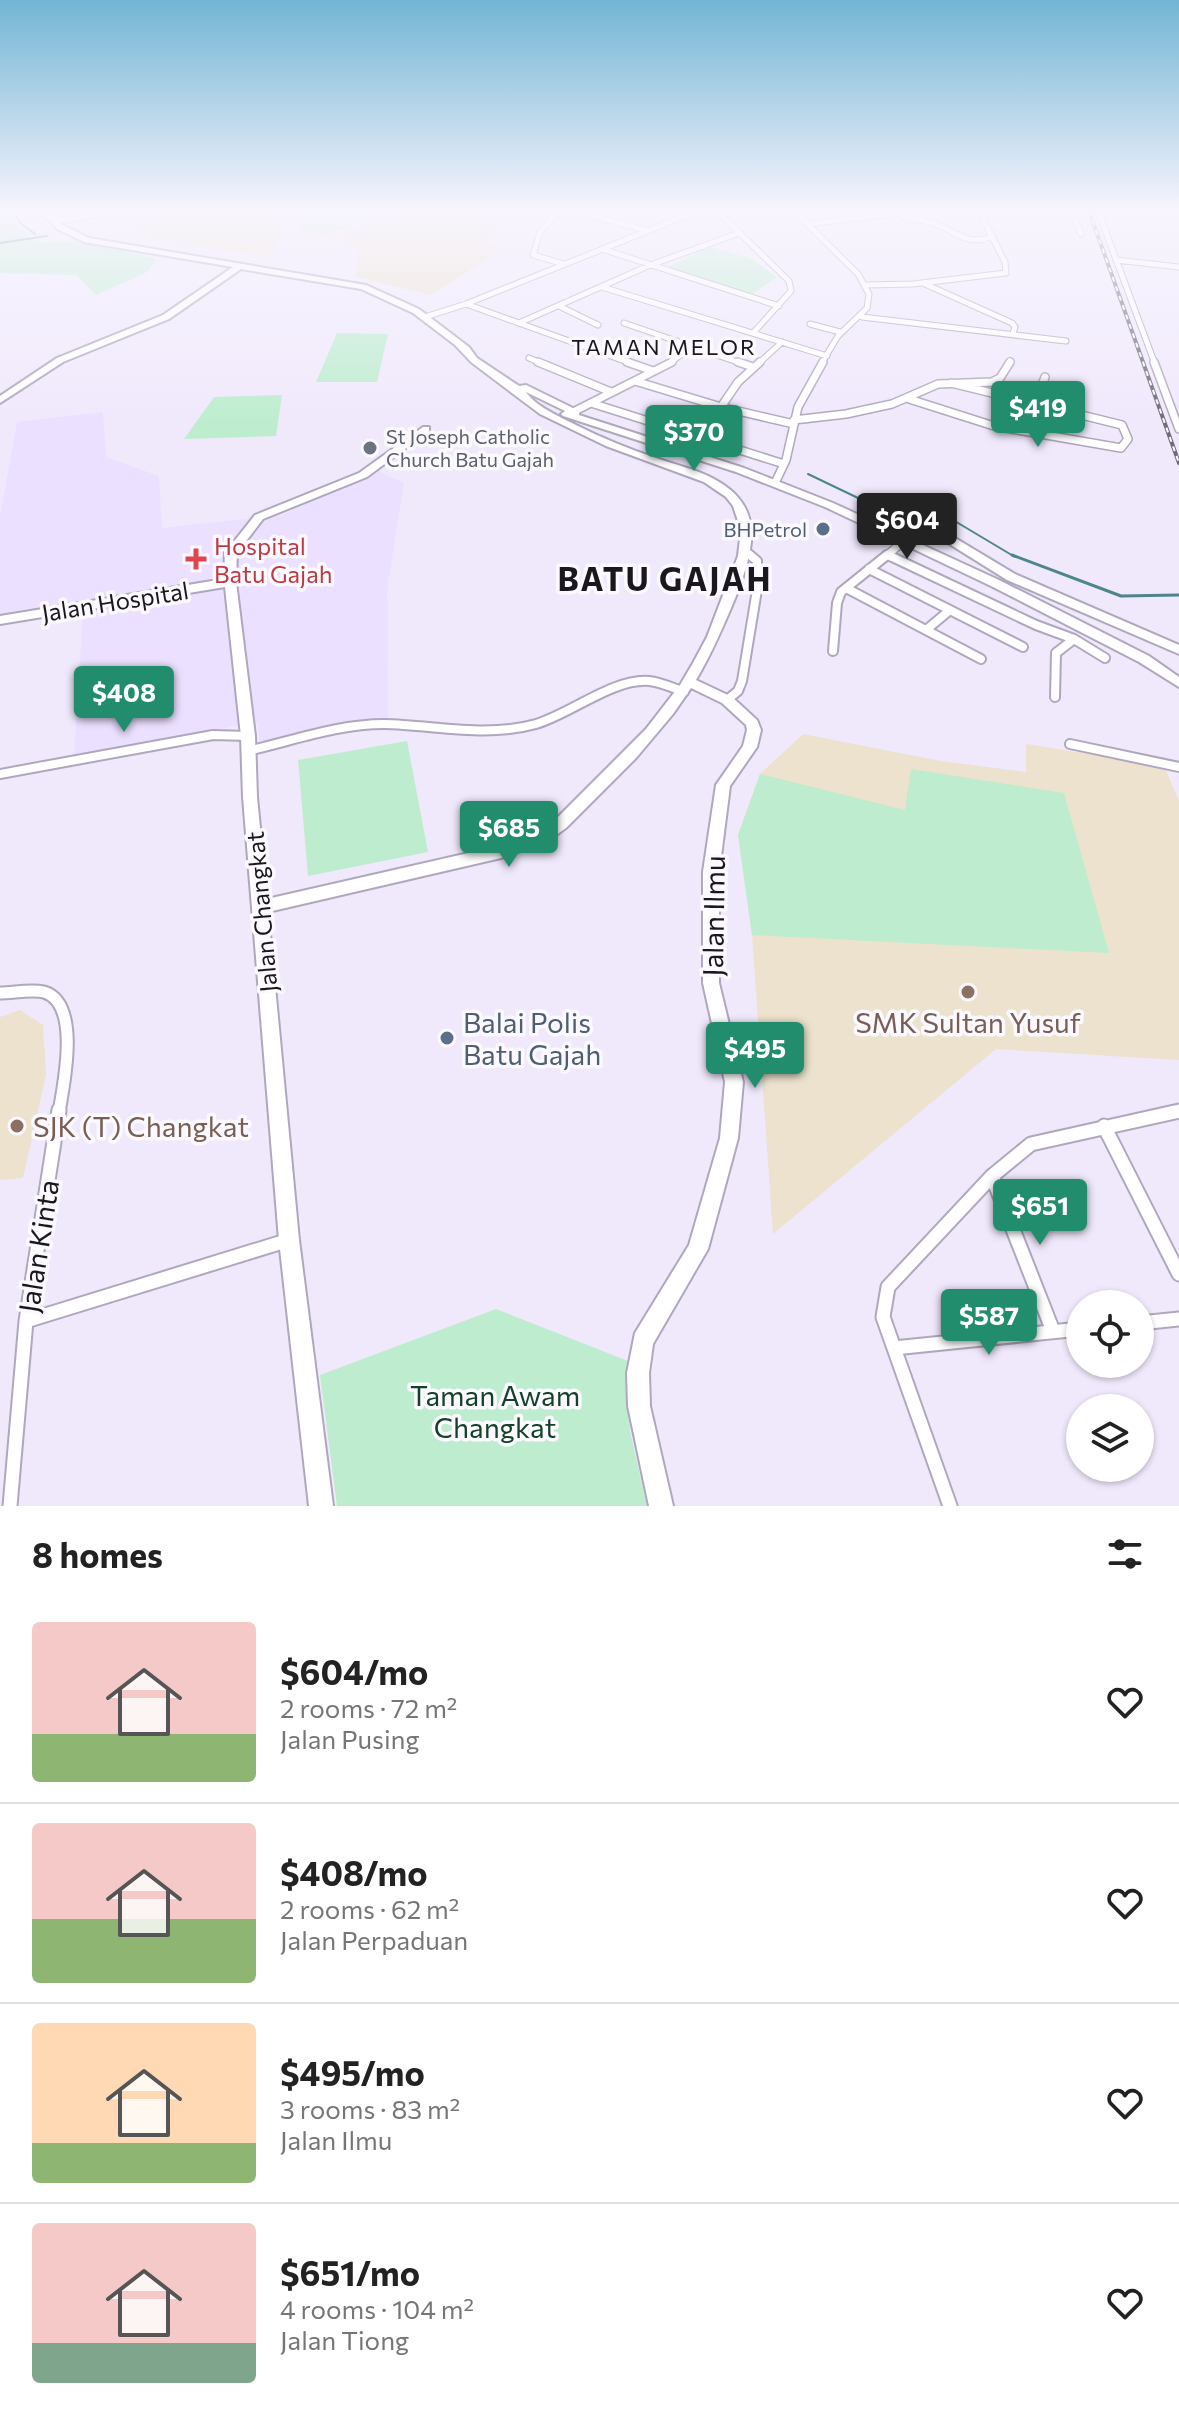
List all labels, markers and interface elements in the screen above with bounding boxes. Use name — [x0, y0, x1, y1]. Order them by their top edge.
district label: TAMAN MELOR — [571, 333, 757, 360]
pin: $419 — [991, 381, 1085, 449]
text: $419 — [1009, 391, 1067, 422]
pin: $370 — [647, 405, 741, 473]
text: $370 — [663, 415, 725, 446]
place label: St Joseph Catholic Church Batu Gajah — [386, 424, 554, 471]
marker: St Joseph Catholic Church Batu Gajah — [361, 439, 379, 457]
pin: $604 — [860, 493, 954, 561]
text: $604 — [875, 503, 939, 534]
place label: BHPetrol — [724, 517, 807, 541]
marker: BHPetrol — [814, 520, 832, 538]
place label: Hospital Batu Gajah — [214, 531, 332, 588]
marker: Hospital Batu Gajah — [185, 548, 207, 570]
district label: BATU GAJAH — [558, 558, 772, 598]
street label: Jalan Hospital — [39, 575, 191, 627]
pin: $408 — [77, 666, 171, 734]
text: $408 — [92, 676, 156, 707]
pin: $685 — [462, 801, 556, 869]
text: $685 — [478, 811, 540, 842]
street label: Jalan Changkat — [240, 830, 282, 994]
street label: Jalan Ilmu — [695, 855, 731, 977]
marker: SMK Sultan Yusuf — [959, 983, 977, 1001]
place label: Balai Polis Batu Gajah — [463, 1005, 601, 1071]
place label: SMK Sultan Yusuf — [855, 1005, 1081, 1039]
pin: $495 — [708, 1022, 802, 1090]
marker: Balai Polis Batu Gajah — [438, 1029, 456, 1047]
text: $495 — [724, 1032, 786, 1063]
place label: SJK (T) Changkat — [33, 1109, 249, 1143]
marker: SJK (T) Changkat — [8, 1117, 26, 1135]
street label: Jalan Kinta — [11, 1177, 65, 1315]
pin: $651 — [993, 1179, 1087, 1247]
text: $651 — [1011, 1189, 1069, 1220]
pin: $587 — [942, 1289, 1036, 1357]
map controls — [1066, 1290, 1154, 1482]
button: locate — [1066, 1290, 1154, 1378]
text: $587 — [959, 1299, 1019, 1330]
park label: Taman Awam Changkat — [410, 1378, 580, 1444]
button: layers — [1066, 1394, 1154, 1482]
icon: filters — [1103, 1532, 1147, 1576]
text: 8 homes — [32, 1533, 163, 1575]
text: $604/mo — [280, 1650, 428, 1692]
icon: home — [96, 1654, 192, 1750]
icon: heart — [1103, 1680, 1147, 1724]
text: 2 rooms · 72 m² — [280, 1692, 457, 1723]
text: Jalan Pusing — [280, 1723, 420, 1754]
text: $408/mo — [280, 1851, 428, 1893]
icon: home — [96, 1855, 192, 1951]
icon: heart — [1103, 1881, 1147, 1925]
text: 2 rooms · 62 m² — [280, 1893, 459, 1924]
text: Jalan Perpaduan — [280, 1924, 468, 1955]
text: $495/mo — [280, 2051, 425, 2093]
icon: home — [96, 2055, 192, 2151]
icon: heart — [1103, 2081, 1147, 2125]
text: 3 rooms · 83 m² — [280, 2093, 460, 2124]
text: Jalan Ilmu — [280, 2124, 392, 2155]
text: $651/mo — [280, 2251, 420, 2293]
icon: home — [96, 2255, 192, 2351]
icon: heart — [1103, 2281, 1147, 2325]
text: 4 rooms · 104 m² — [280, 2293, 474, 2324]
text: Jalan Tiong — [280, 2324, 409, 2355]

